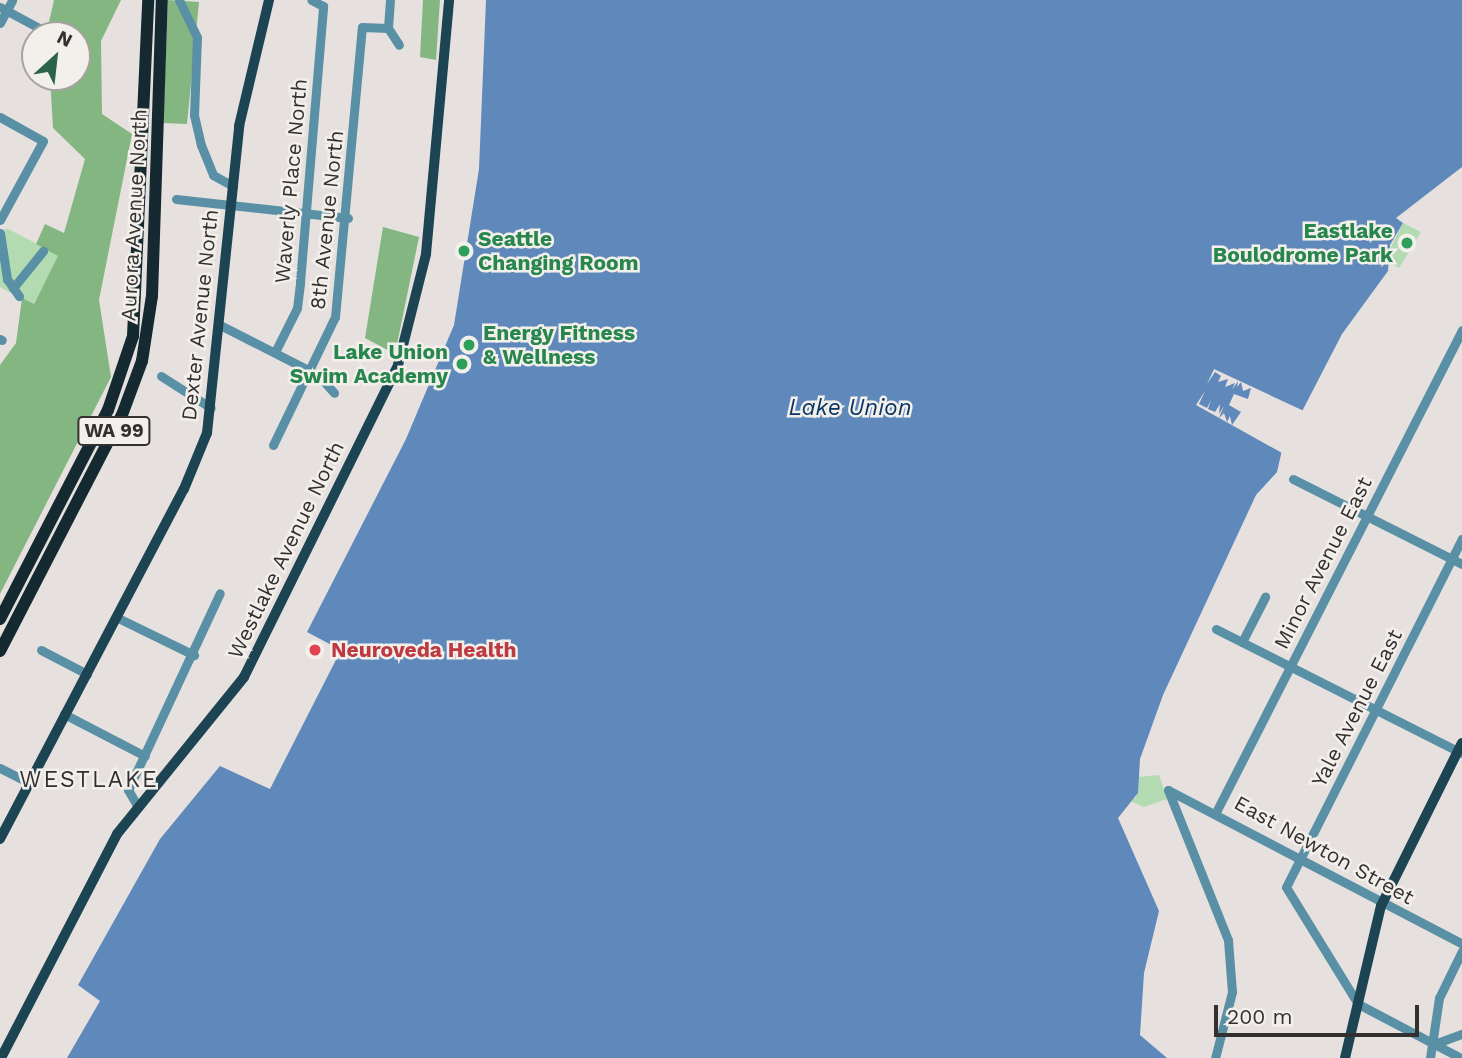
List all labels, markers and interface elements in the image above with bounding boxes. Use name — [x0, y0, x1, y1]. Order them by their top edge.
north arrow — [21, 21, 91, 91]
text: N — [53, 25, 76, 52]
street label: Waverly Place North — [269, 77, 313, 285]
street label: Aurora Avenue North — [116, 108, 152, 322]
street label: 8th Avenue North — [305, 129, 349, 311]
street label: Dexter Avenue North — [176, 207, 224, 423]
place label: Eastlake Boulodrome Park — [1213, 218, 1393, 268]
place label: Seattle Changing Room — [478, 226, 638, 276]
marker: Eastlake Boulodrome Park — [1399, 235, 1415, 251]
marker: Seattle Changing Room — [456, 243, 472, 259]
place label: Energy Fitness & Wellness — [483, 320, 636, 370]
marker: Energy Fitness & Wellness — [461, 337, 477, 353]
place label: Lake Union Swim Academy — [289, 339, 448, 389]
marker: Lake Union Swim Academy — [454, 356, 470, 372]
water label: Lake Union — [788, 394, 912, 422]
road number: WA 99 — [76, 416, 152, 446]
street label: Westlake Avenue North — [222, 437, 350, 663]
street label: Minor Avenue East — [1268, 472, 1378, 654]
street label: Yale Avenue East — [1306, 625, 1408, 791]
place label: Neuroveda Health — [331, 637, 517, 663]
marker: Neuroveda Health — [305, 640, 325, 660]
district label: WESTLAKE — [20, 766, 158, 794]
street label: East Newton Street — [1230, 790, 1418, 910]
scale bar — [1217, 992, 1422, 1036]
text: 200 m — [1227, 1004, 1293, 1029]

